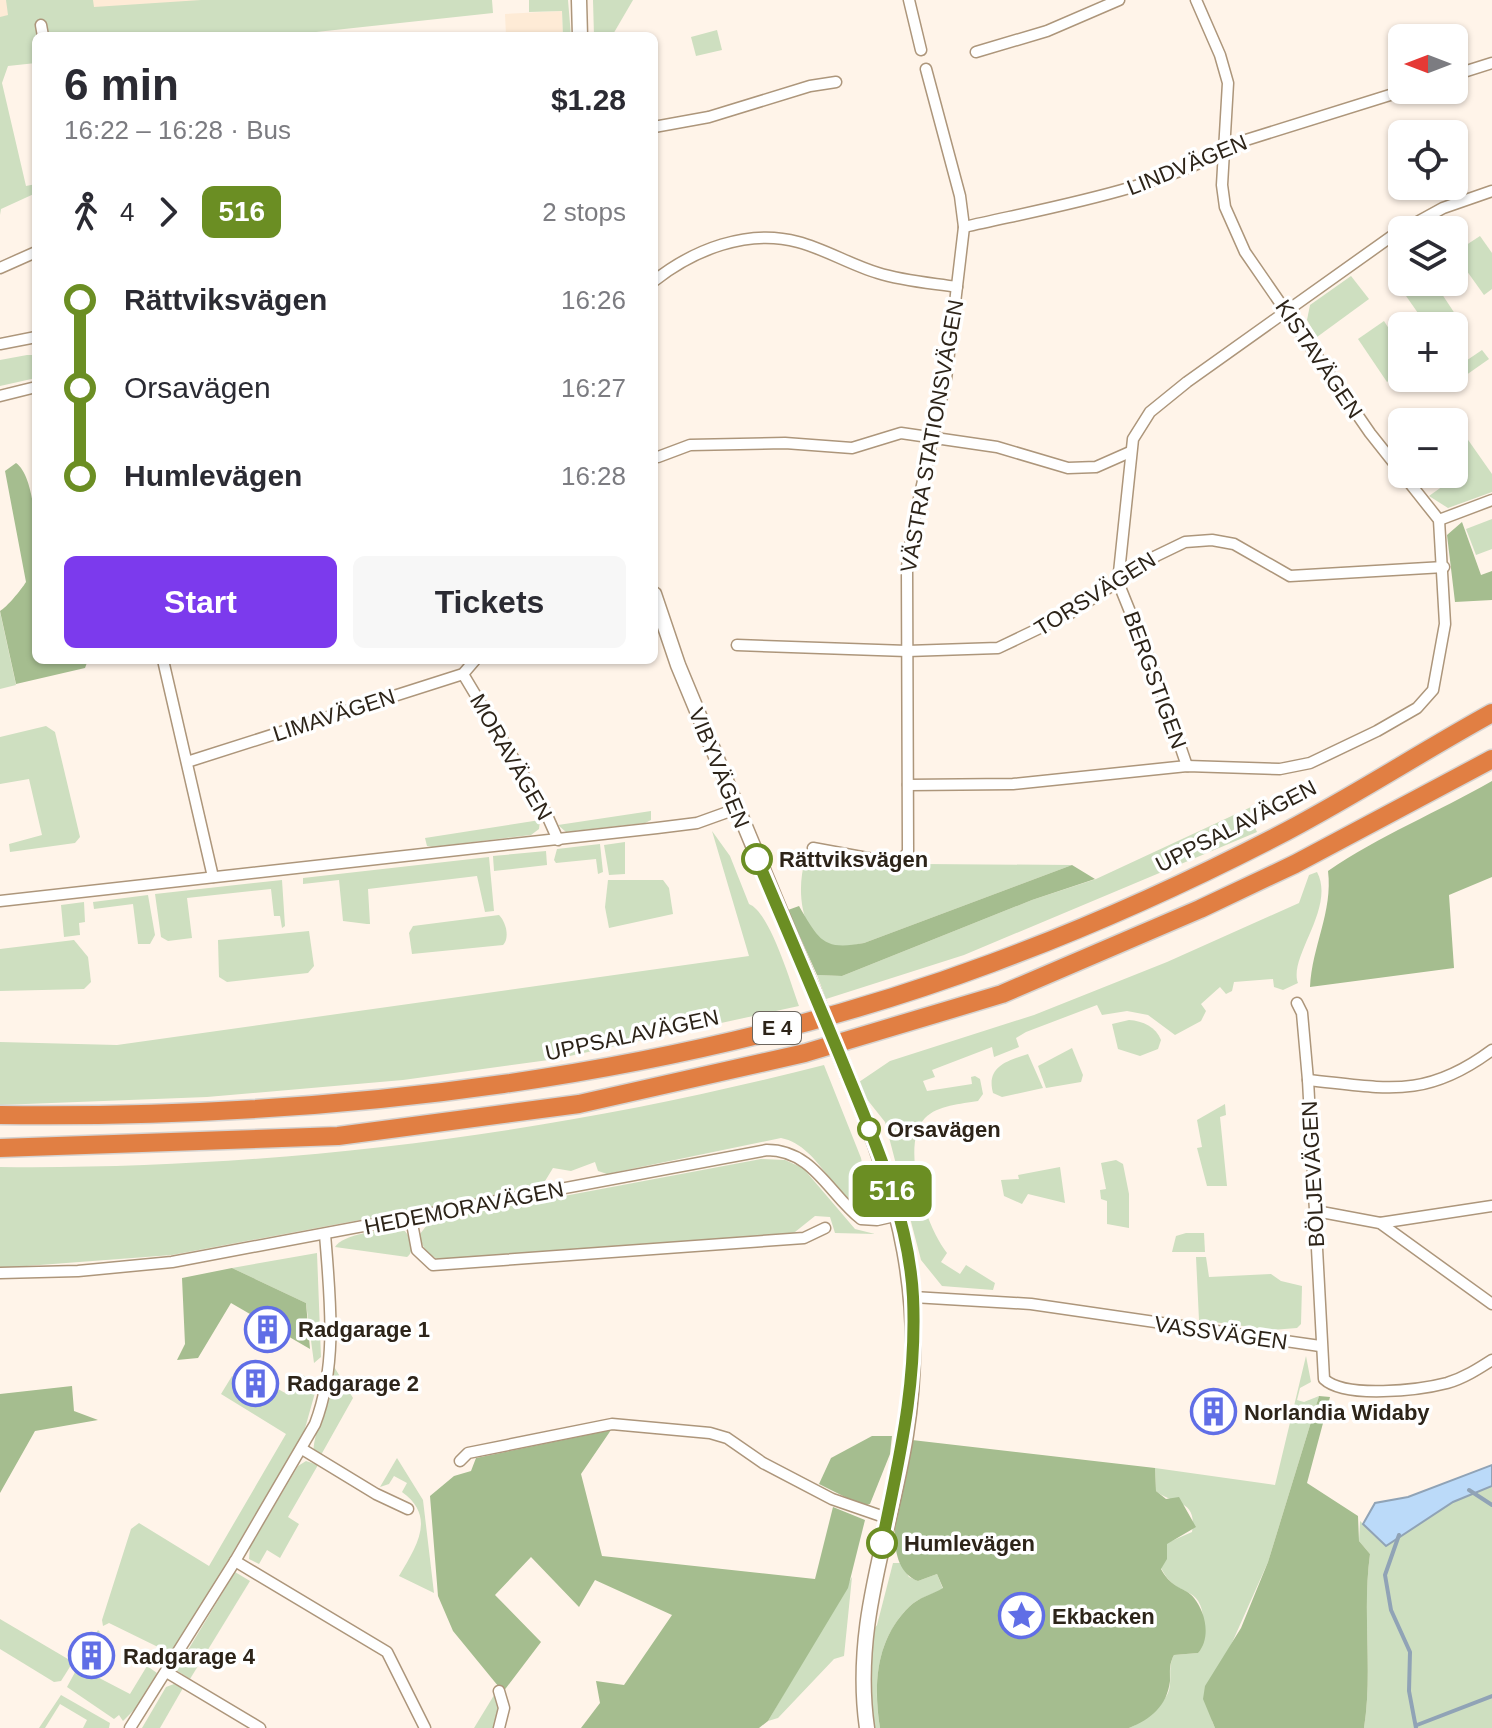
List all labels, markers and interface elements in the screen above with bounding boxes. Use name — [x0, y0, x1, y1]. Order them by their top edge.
north arrow — [1388, 24, 1468, 104]
map controls — [1388, 24, 1468, 488]
text: 6 min — [64, 60, 179, 109]
text: $1.28 — [551, 83, 626, 116]
text: 16:22 – 16:28 · Bus — [64, 115, 291, 145]
button: locate — [1388, 120, 1468, 200]
street label: LINDVÄGEN — [1123, 130, 1251, 200]
icon: walk — [64, 190, 108, 234]
icon: forward — [146, 190, 190, 234]
text: 516 — [218, 196, 265, 227]
text: 4 — [120, 197, 134, 227]
text: 2 stops — [542, 197, 626, 227]
button: layers — [1388, 216, 1468, 296]
text: Rättviksvägen — [124, 283, 327, 316]
text: 16:26 — [561, 285, 626, 315]
street label: KISTAVÄGEN — [1270, 295, 1368, 423]
street label: VÄSTRA STATIONSVÄGEN — [896, 298, 968, 574]
button: + — [1388, 312, 1468, 392]
text: Orsavägen — [124, 371, 271, 404]
text: 16:27 — [561, 373, 626, 403]
button: − — [1388, 408, 1468, 488]
text: Humlevägen — [124, 459, 302, 492]
text: 16:28 — [561, 461, 626, 491]
street label: TORSVÄGEN — [1030, 547, 1160, 641]
button: Start — [64, 556, 337, 648]
button: Tickets — [353, 556, 626, 648]
street label: BERGSTIGEN — [1119, 608, 1191, 752]
street label: LIMAVÄGEN — [270, 684, 398, 746]
street label: MORAVÄGEN — [465, 690, 557, 824]
street label: VIBYVÄGEN — [684, 704, 754, 832]
street label: UPPSALAVÄGEN — [1152, 775, 1320, 877]
marker: Rättviksvägen — [742, 844, 772, 874]
place label: Rättviksvägen — [779, 847, 928, 872]
street label: UPPSALAVÄGEN — [543, 1004, 721, 1066]
road number: E 4 — [753, 1012, 801, 1044]
street label: BÖLJEVÄGEN — [1297, 1100, 1329, 1248]
place label: Orsavägen — [887, 1117, 1001, 1142]
marker: Orsavägen — [858, 1118, 880, 1140]
line badge: 516 — [846, 1165, 938, 1217]
text: 516 — [869, 1175, 915, 1206]
street label: HEDEMORAVÄGEN — [362, 1176, 566, 1240]
building icon: Radgarage 1 — [243, 1305, 291, 1353]
street label: VASSVÄGEN — [1153, 1311, 1289, 1355]
place label: Radgarage 1 — [298, 1317, 430, 1342]
building icon: Radgarage 2 — [232, 1359, 280, 1407]
place label: Radgarage 2 — [287, 1371, 419, 1396]
building icon: Norlandia Widaby — [1189, 1388, 1237, 1436]
place label: Norlandia Widaby — [1244, 1400, 1430, 1425]
marker: Humlevägen — [867, 1528, 897, 1558]
place label: Humlevägen — [904, 1531, 1035, 1556]
place icon: Ekbacken — [997, 1592, 1045, 1640]
place label: Ekbacken — [1052, 1604, 1155, 1629]
building icon: Radgarage 4 — [68, 1632, 116, 1680]
place label: Radgarage 4 — [123, 1644, 256, 1669]

